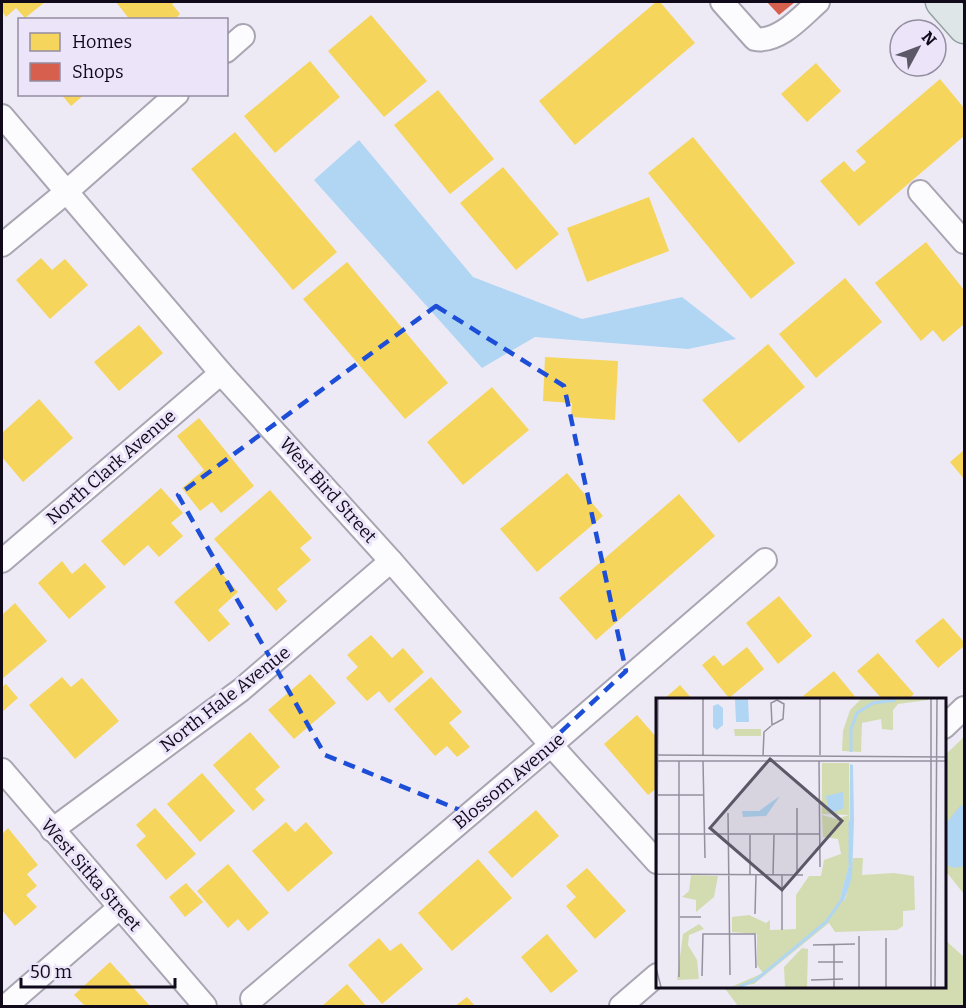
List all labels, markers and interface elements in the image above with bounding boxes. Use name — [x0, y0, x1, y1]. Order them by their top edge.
legend — [18, 18, 228, 96]
north arrow — [888, 18, 948, 78]
text: N — [918, 28, 940, 49]
text: Homes — [72, 31, 132, 53]
text: Shops — [72, 61, 124, 83]
street label: North Clark Avenue — [42, 405, 180, 529]
street label: West Bird Street — [275, 433, 382, 548]
street label: North Hale Avenue — [156, 641, 294, 757]
inset map — [656, 698, 945, 987]
street label: Blossom Avenue — [449, 728, 569, 834]
street label: West Sitka Street — [36, 814, 146, 936]
scale bar — [21, 951, 176, 989]
text: 50 m — [30, 961, 72, 983]

